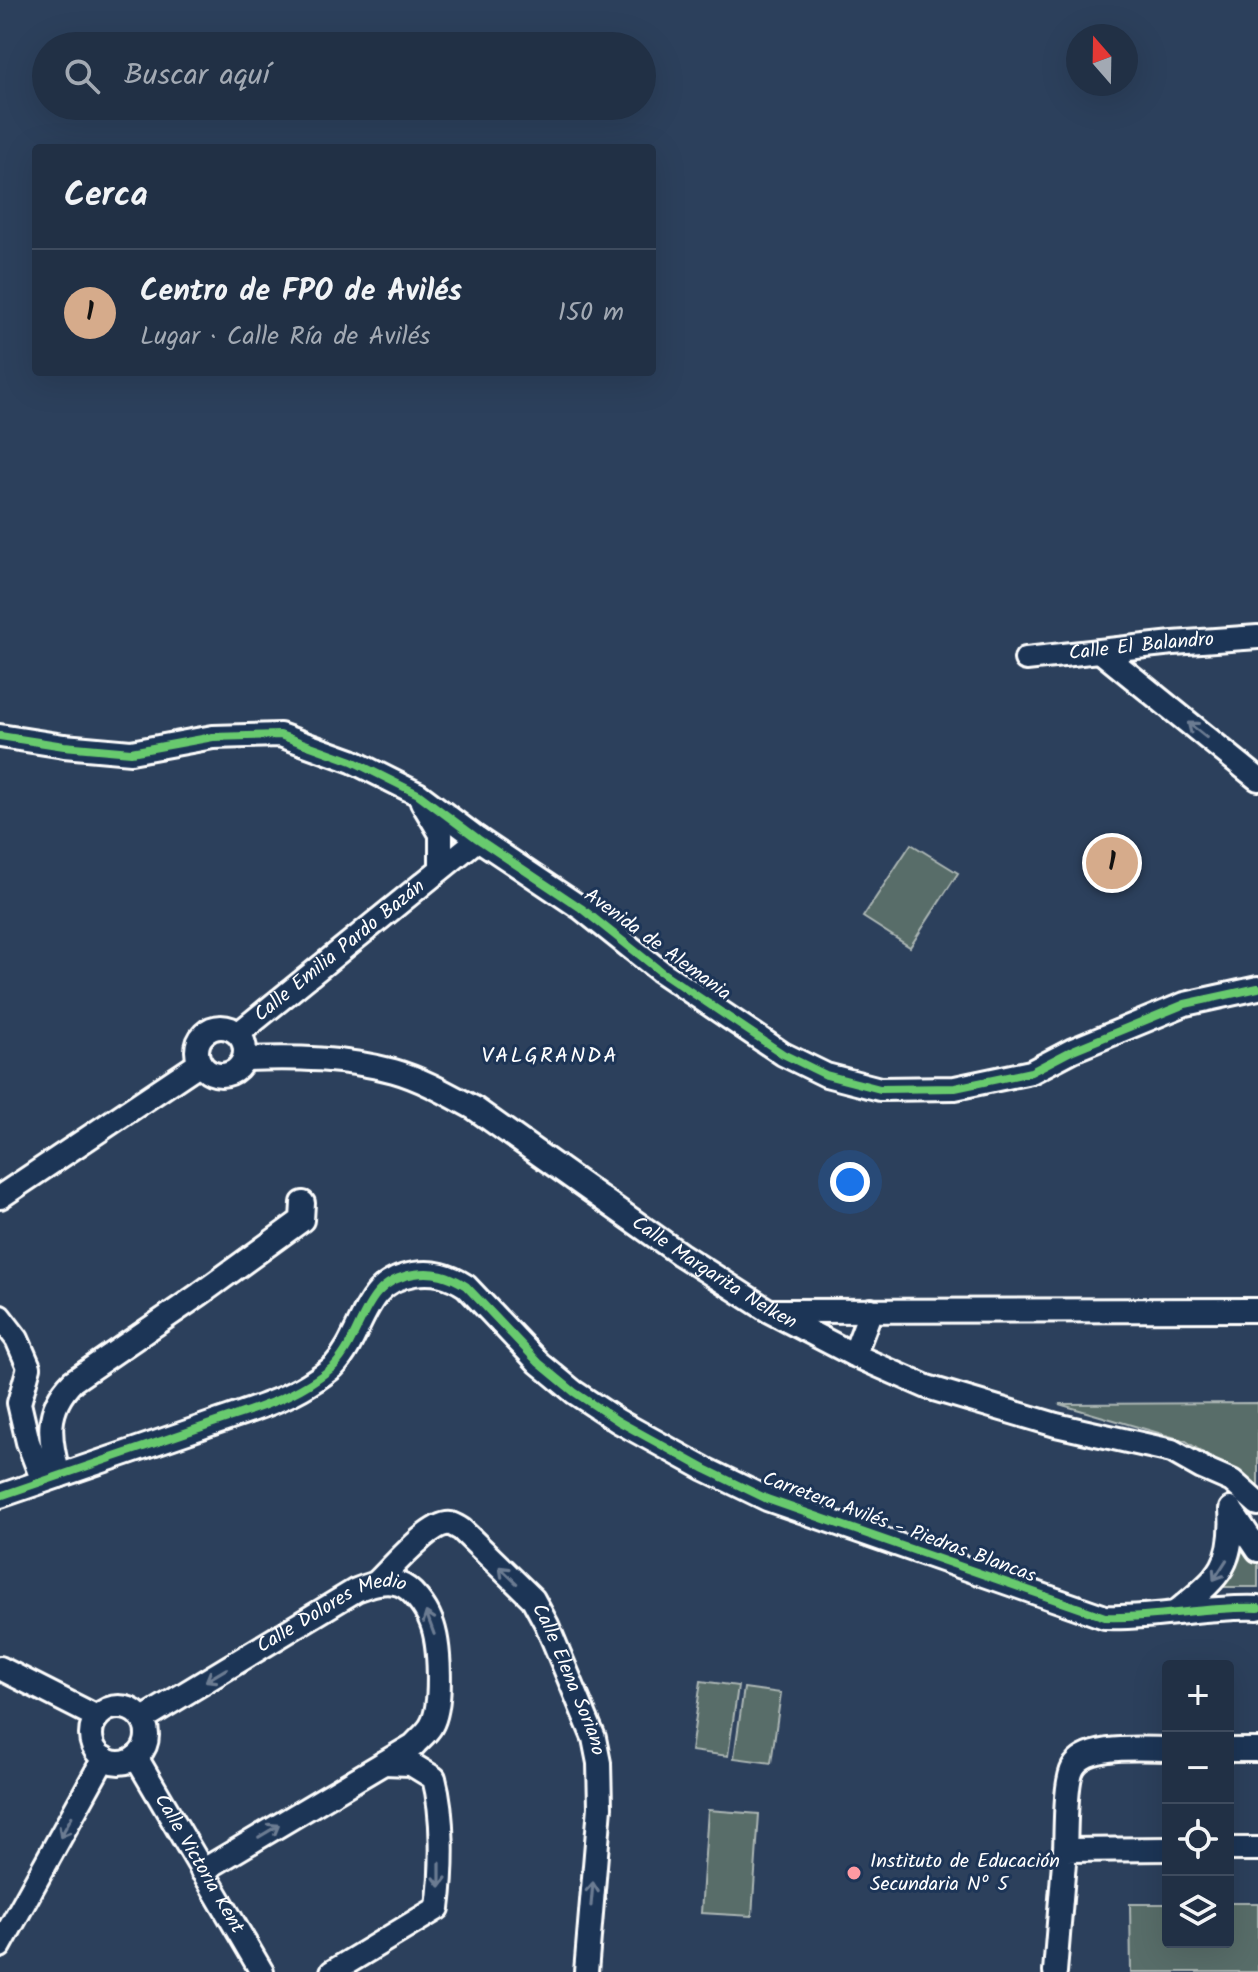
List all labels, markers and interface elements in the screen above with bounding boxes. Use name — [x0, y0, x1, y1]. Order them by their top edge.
north arrow — [1066, 24, 1138, 96]
search box — [32, 32, 656, 120]
text: Buscar aquí — [124, 52, 270, 100]
icon: search — [60, 54, 104, 98]
text: Cerca — [64, 169, 148, 223]
text: Centro de FPO de Avilés — [140, 268, 462, 316]
text: 1 — [86, 292, 94, 334]
text: 150 m — [558, 292, 624, 334]
text: Lugar · Calle Ría de Avilés — [140, 316, 430, 358]
street label: Calle El Balandro — [1067, 624, 1215, 670]
one-way arrow — [1187, 721, 1208, 738]
pin: 1 — [1086, 833, 1138, 893]
street label: Calle Emilia Pardo Bazán — [247, 872, 433, 1031]
street label: Avenida de Alemania — [577, 880, 737, 1010]
district label: VALGRANDA — [481, 1039, 619, 1074]
your location — [830, 1162, 870, 1202]
street label: Calle Margarita Nelken — [624, 1208, 803, 1339]
street label: Carretera Avilés - Piedras Blancas — [758, 1464, 1041, 1593]
one-way arrow — [1212, 1558, 1229, 1580]
one-way arrow — [498, 1565, 518, 1584]
street label: Calle Dolores Medio — [251, 1566, 412, 1662]
street label: Calle Elena Soriano — [522, 1598, 613, 1758]
one-way arrow — [421, 1611, 436, 1636]
map controls — [1162, 1660, 1234, 1948]
button: + — [1162, 1660, 1234, 1732]
one-way arrow — [205, 1667, 228, 1683]
button: − — [1162, 1732, 1234, 1804]
street label: Calle Victoria Kent — [145, 1788, 252, 1940]
button: locate — [1162, 1804, 1234, 1876]
one-way arrow — [58, 1814, 73, 1838]
one-way arrow — [257, 1823, 280, 1839]
place label: Instituto de Educación Secundaria Nº 5 — [870, 1846, 1060, 1901]
one-way arrow — [432, 1861, 448, 1888]
marker: Instituto de Educación Secundaria Nº 5 — [845, 1864, 863, 1882]
button: layers — [1162, 1876, 1234, 1948]
one-way arrow — [585, 1881, 600, 1908]

